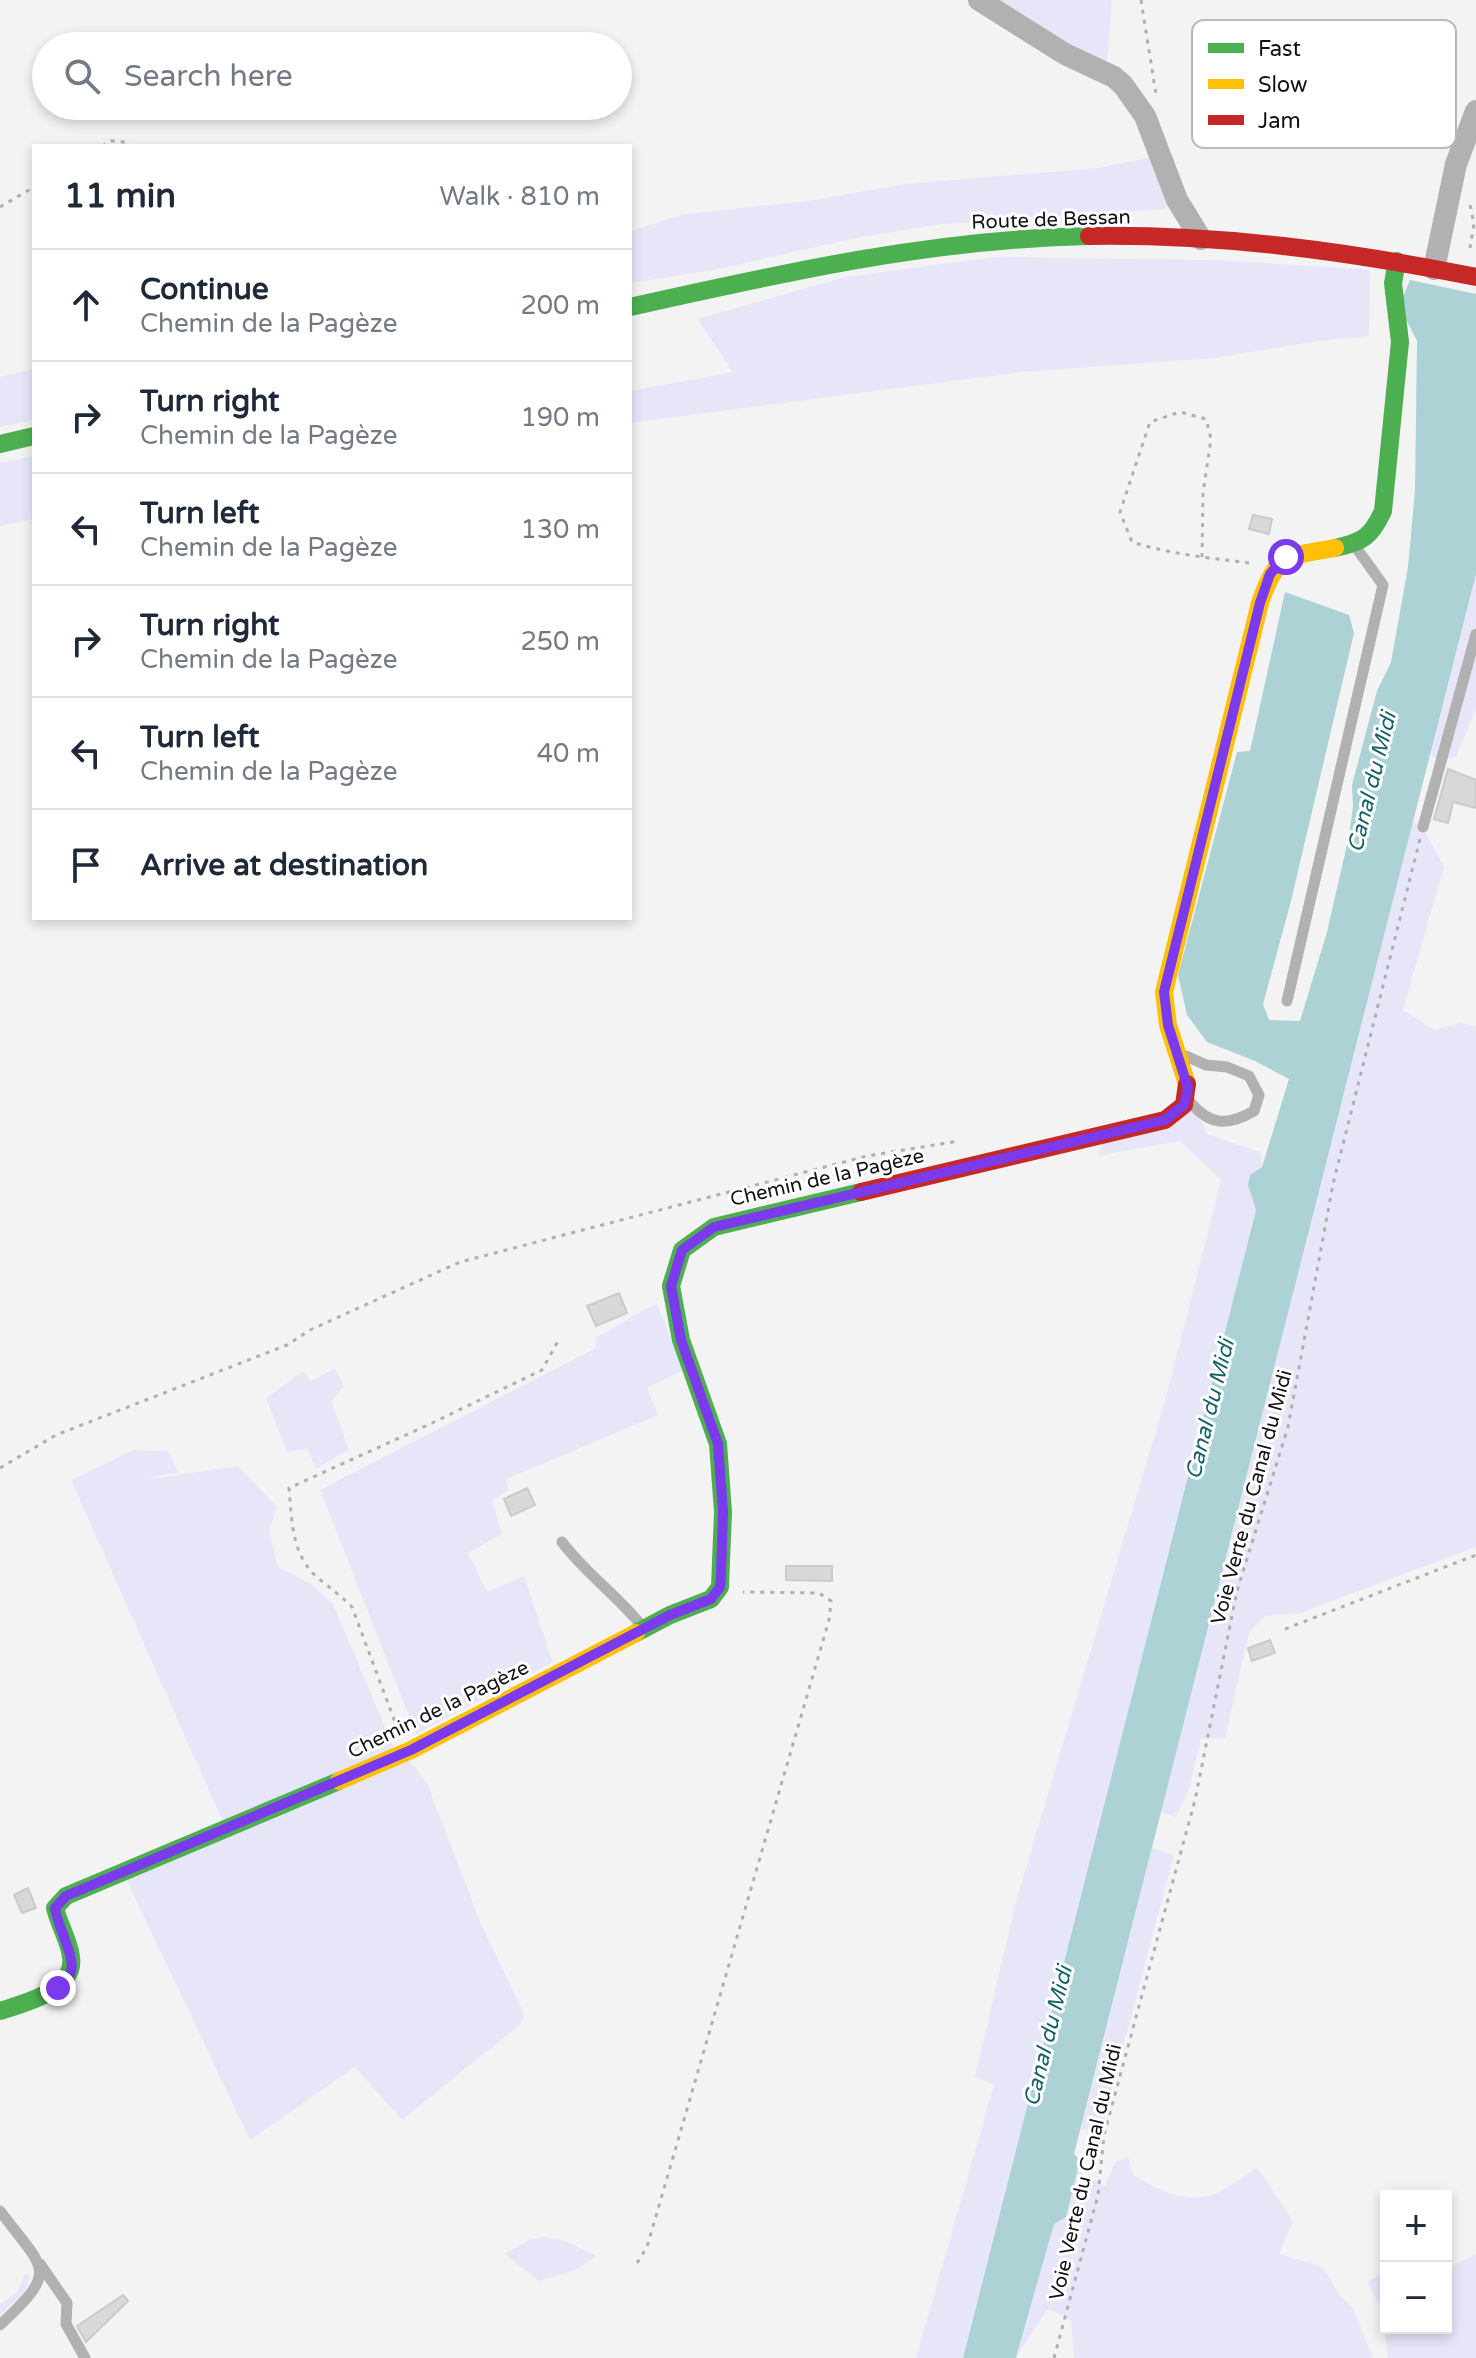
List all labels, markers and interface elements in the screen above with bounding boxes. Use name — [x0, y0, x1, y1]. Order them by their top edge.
legend — [1192, 20, 1456, 148]
search box — [32, 32, 632, 120]
text: Fast — [1258, 36, 1301, 62]
icon: search — [60, 54, 104, 98]
text: Search here — [124, 58, 293, 95]
text: Slow — [1258, 72, 1308, 98]
text: Jam — [1258, 108, 1301, 134]
text: 11 min — [64, 176, 176, 217]
text: Walk · 810 m — [440, 181, 600, 212]
street label: Route de Bessan — [971, 205, 1131, 235]
text: Continue — [140, 271, 269, 308]
icon: ahead — [64, 283, 108, 327]
text: 200 m — [520, 290, 600, 321]
text: Chemin de la Pagèze — [140, 308, 397, 339]
text: Turn right — [140, 383, 280, 420]
icon: right — [64, 395, 108, 439]
text: 190 m — [520, 402, 600, 433]
text: Chemin de la Pagèze — [140, 420, 397, 451]
text: Turn left — [140, 495, 259, 532]
icon: left — [64, 507, 108, 551]
text: 130 m — [520, 514, 600, 545]
text: Chemin de la Pagèze — [140, 532, 397, 563]
route start — [1268, 539, 1304, 575]
text: Turn right — [140, 607, 280, 644]
icon: right — [64, 619, 108, 663]
text: 250 m — [520, 626, 600, 657]
text: Chemin de la Pagèze — [140, 644, 397, 675]
water label: Canal du Midi — [1342, 707, 1403, 855]
text: Turn left — [140, 719, 259, 756]
icon: left — [64, 731, 108, 775]
text: 40 m — [537, 738, 600, 769]
text: Chemin de la Pagèze — [140, 756, 397, 787]
icon: arrive — [64, 843, 108, 887]
text: Arrive at destination — [140, 847, 428, 884]
street label: Chemin de la Pagèze — [728, 1144, 926, 1212]
water label: Canal du Midi — [1180, 1334, 1241, 1482]
street label: Voie Verte du Canal du Midi — [1206, 1367, 1298, 1627]
street label: Chemin de la Pagèze — [344, 1656, 533, 1764]
water label: Canal du Midi — [1018, 1961, 1079, 2109]
route end — [40, 1970, 76, 2006]
street label: Voie Verte du Canal du Midi — [1045, 2042, 1127, 2303]
map controls — [1380, 2190, 1452, 2334]
button: + — [1380, 2190, 1452, 2262]
button: − — [1380, 2262, 1452, 2334]

